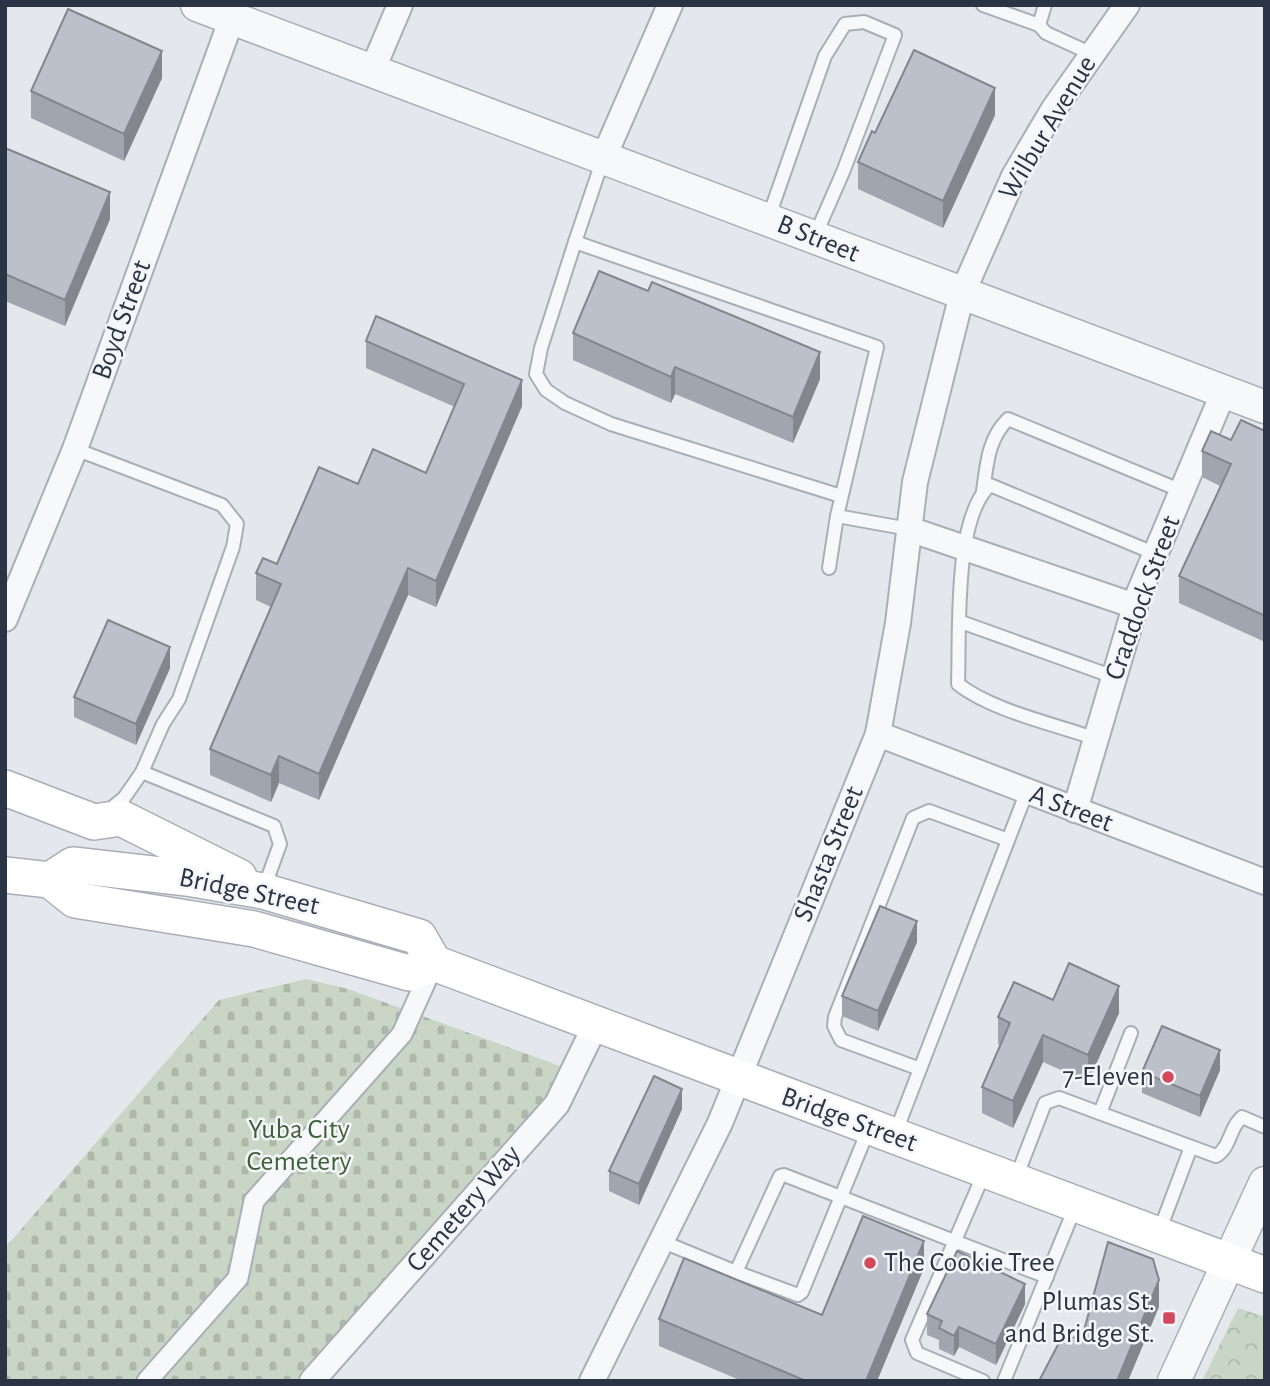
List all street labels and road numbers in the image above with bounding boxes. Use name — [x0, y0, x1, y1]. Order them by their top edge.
street label: Wilbur Avenue — [994, 51, 1102, 205]
street label: B Street — [773, 210, 863, 268]
street label: Boyd Street — [88, 257, 157, 383]
street label: Craddock Street — [1100, 512, 1186, 684]
street label: A Street — [1026, 780, 1117, 838]
street label: Shasta Street — [789, 782, 869, 926]
street label: Bridge Street — [177, 864, 321, 920]
street label: Bridge Street — [777, 1083, 921, 1157]
street label: Cemetery Way — [402, 1140, 526, 1278]

